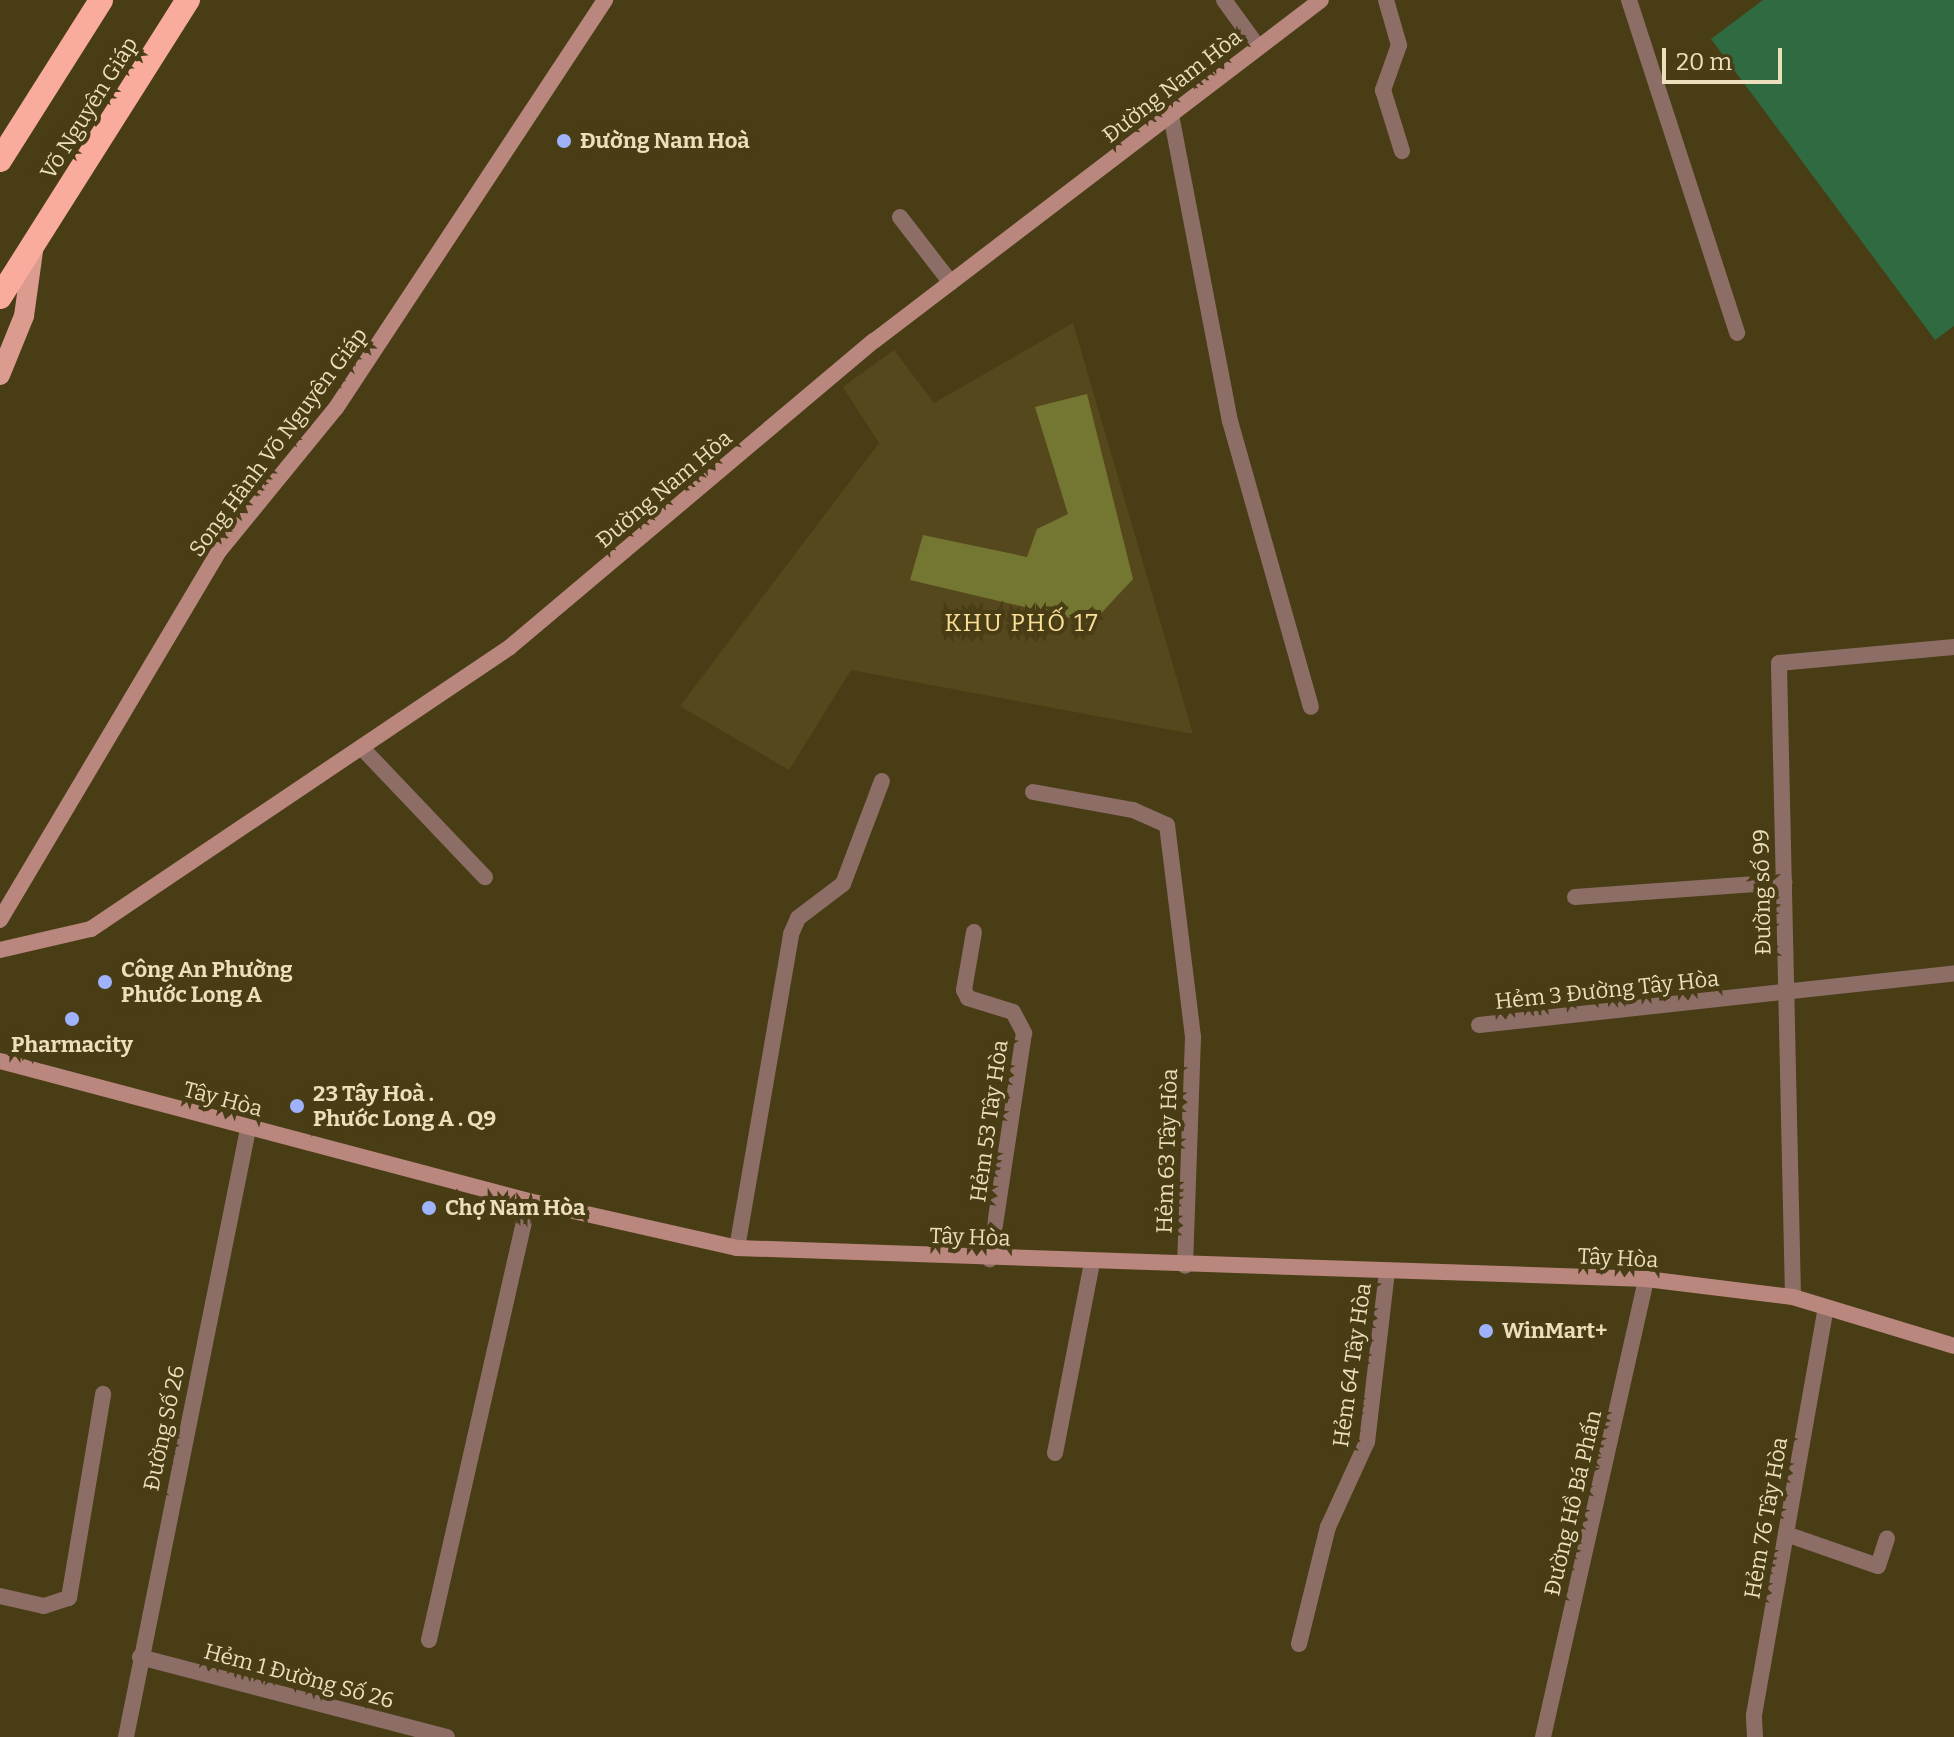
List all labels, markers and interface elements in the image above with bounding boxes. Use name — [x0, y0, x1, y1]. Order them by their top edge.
street label: Đường Nam Hòa — [1097, 24, 1247, 148]
street label: Võ Nguyên Giáp — [35, 32, 143, 184]
scale bar — [1666, 32, 1786, 82]
text: 20 m — [1676, 48, 1732, 76]
place label: Đường Nam Hoà — [580, 128, 750, 154]
marker: Đường Nam Hoà — [555, 132, 573, 150]
street label: Song Hành Võ Nguyên Giáp — [183, 322, 373, 562]
street label: Đường Nam Hòa — [591, 425, 737, 553]
district label: KHU PHỐ 17 — [945, 610, 1099, 638]
street label: Đường số 99 — [1748, 829, 1776, 955]
place label: Công An Phường Phước Long A — [121, 956, 293, 1008]
street label: Hẻm 3 Đường Tây Hòa — [1494, 965, 1720, 1015]
marker: Công An Phường Phước Long A — [96, 973, 114, 991]
marker: Pharmacity — [63, 1010, 81, 1028]
place label: Pharmacity — [11, 1032, 133, 1058]
street label: Hẻm 53 Tây Hòa — [965, 1038, 1013, 1204]
street label: Hẻm 63 Tây Hòa — [1151, 1068, 1183, 1234]
street label: Tây Hòa — [181, 1076, 265, 1122]
place label: 23 Tây Hoà . Phước Long A . Q9 — [313, 1080, 496, 1132]
marker: 23 Tây Hoà . Phước Long A . Q9 — [288, 1097, 306, 1115]
place label: Chợ Nam Hòa — [445, 1195, 585, 1221]
marker: Chợ Nam Hòa — [420, 1199, 438, 1217]
street label: Tây Hòa — [929, 1222, 1011, 1252]
street label: Tây Hòa — [1577, 1243, 1659, 1273]
street label: Hẻm 64 Tây Hòa — [1327, 1281, 1377, 1449]
place label: WinMart+ — [1502, 1318, 1607, 1344]
marker: WinMart+ — [1477, 1322, 1495, 1340]
street label: Đường Số 26 — [138, 1363, 190, 1493]
street label: Đường Hồ Bá Phấn — [1539, 1408, 1607, 1598]
street label: Hẻm 76 Tây Hòa — [1739, 1435, 1793, 1601]
street label: Hẻm 1 Đường Số 26 — [201, 1638, 397, 1714]

